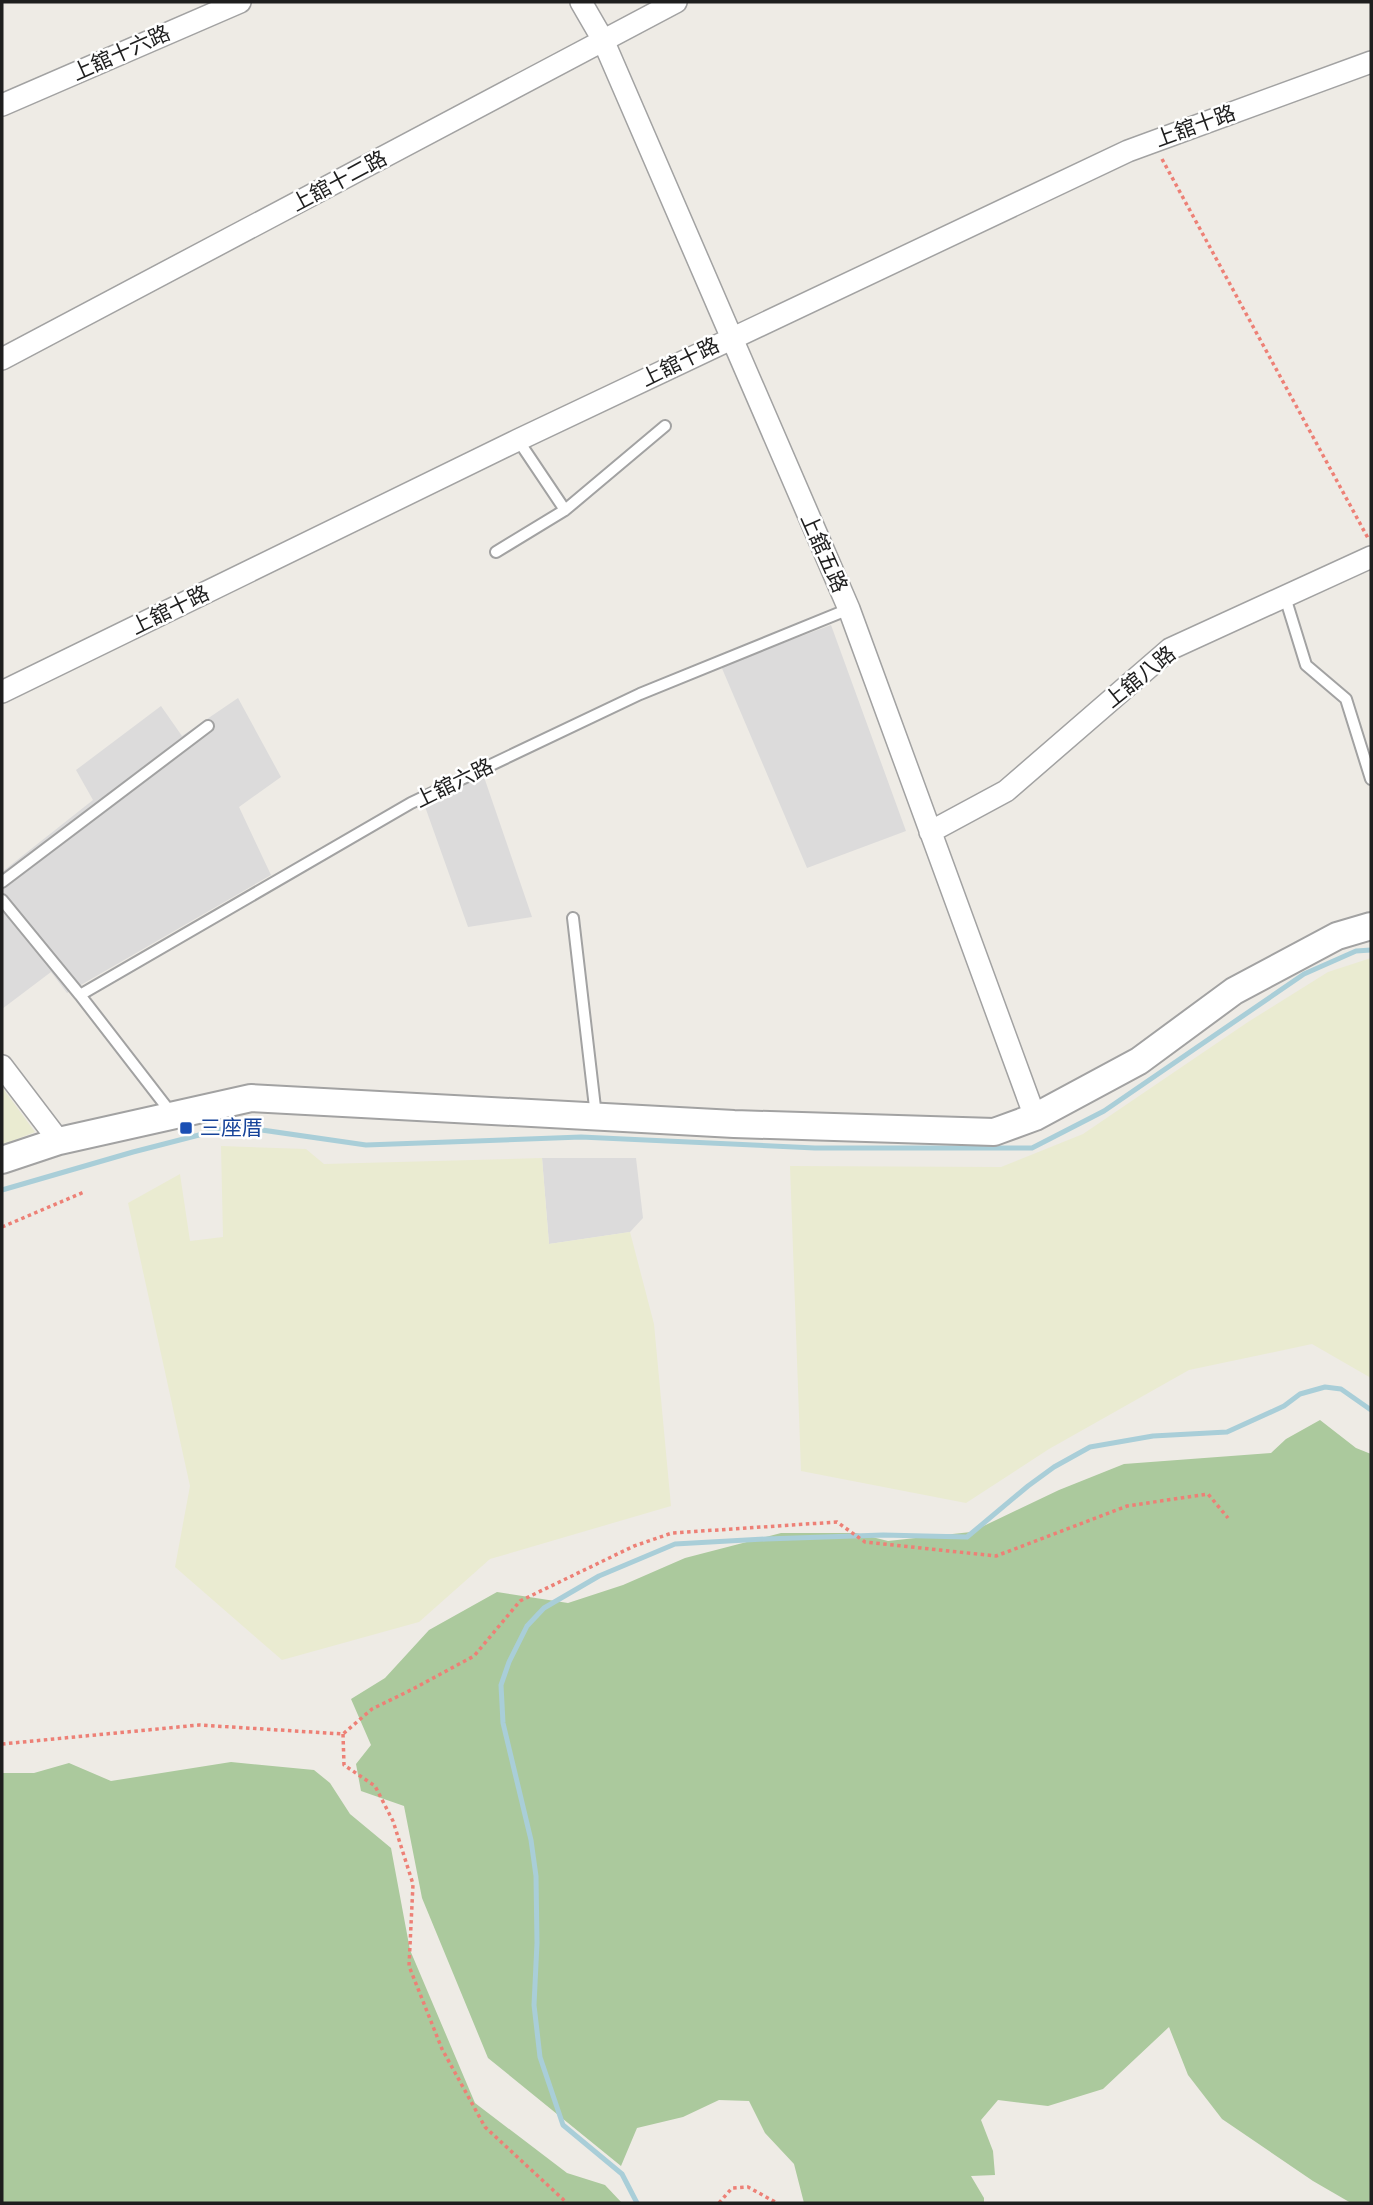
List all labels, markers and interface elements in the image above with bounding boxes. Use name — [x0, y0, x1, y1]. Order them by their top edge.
street label: 上舘十六路 — [68, 20, 174, 86]
street label: 上舘十路 — [1151, 99, 1239, 153]
street label: 上舘十二路 — [287, 145, 391, 217]
street label: 上舘十路 — [637, 332, 723, 392]
street label: 上舘五路 — [795, 509, 853, 597]
street label: 上舘十路 — [127, 580, 213, 640]
street label: 上舘八路 — [1099, 640, 1181, 714]
street label: 上舘六路 — [411, 753, 497, 813]
place label: 三座厝 — [200, 1115, 263, 1141]
marker: 三座厝 — [178, 1120, 194, 1136]

